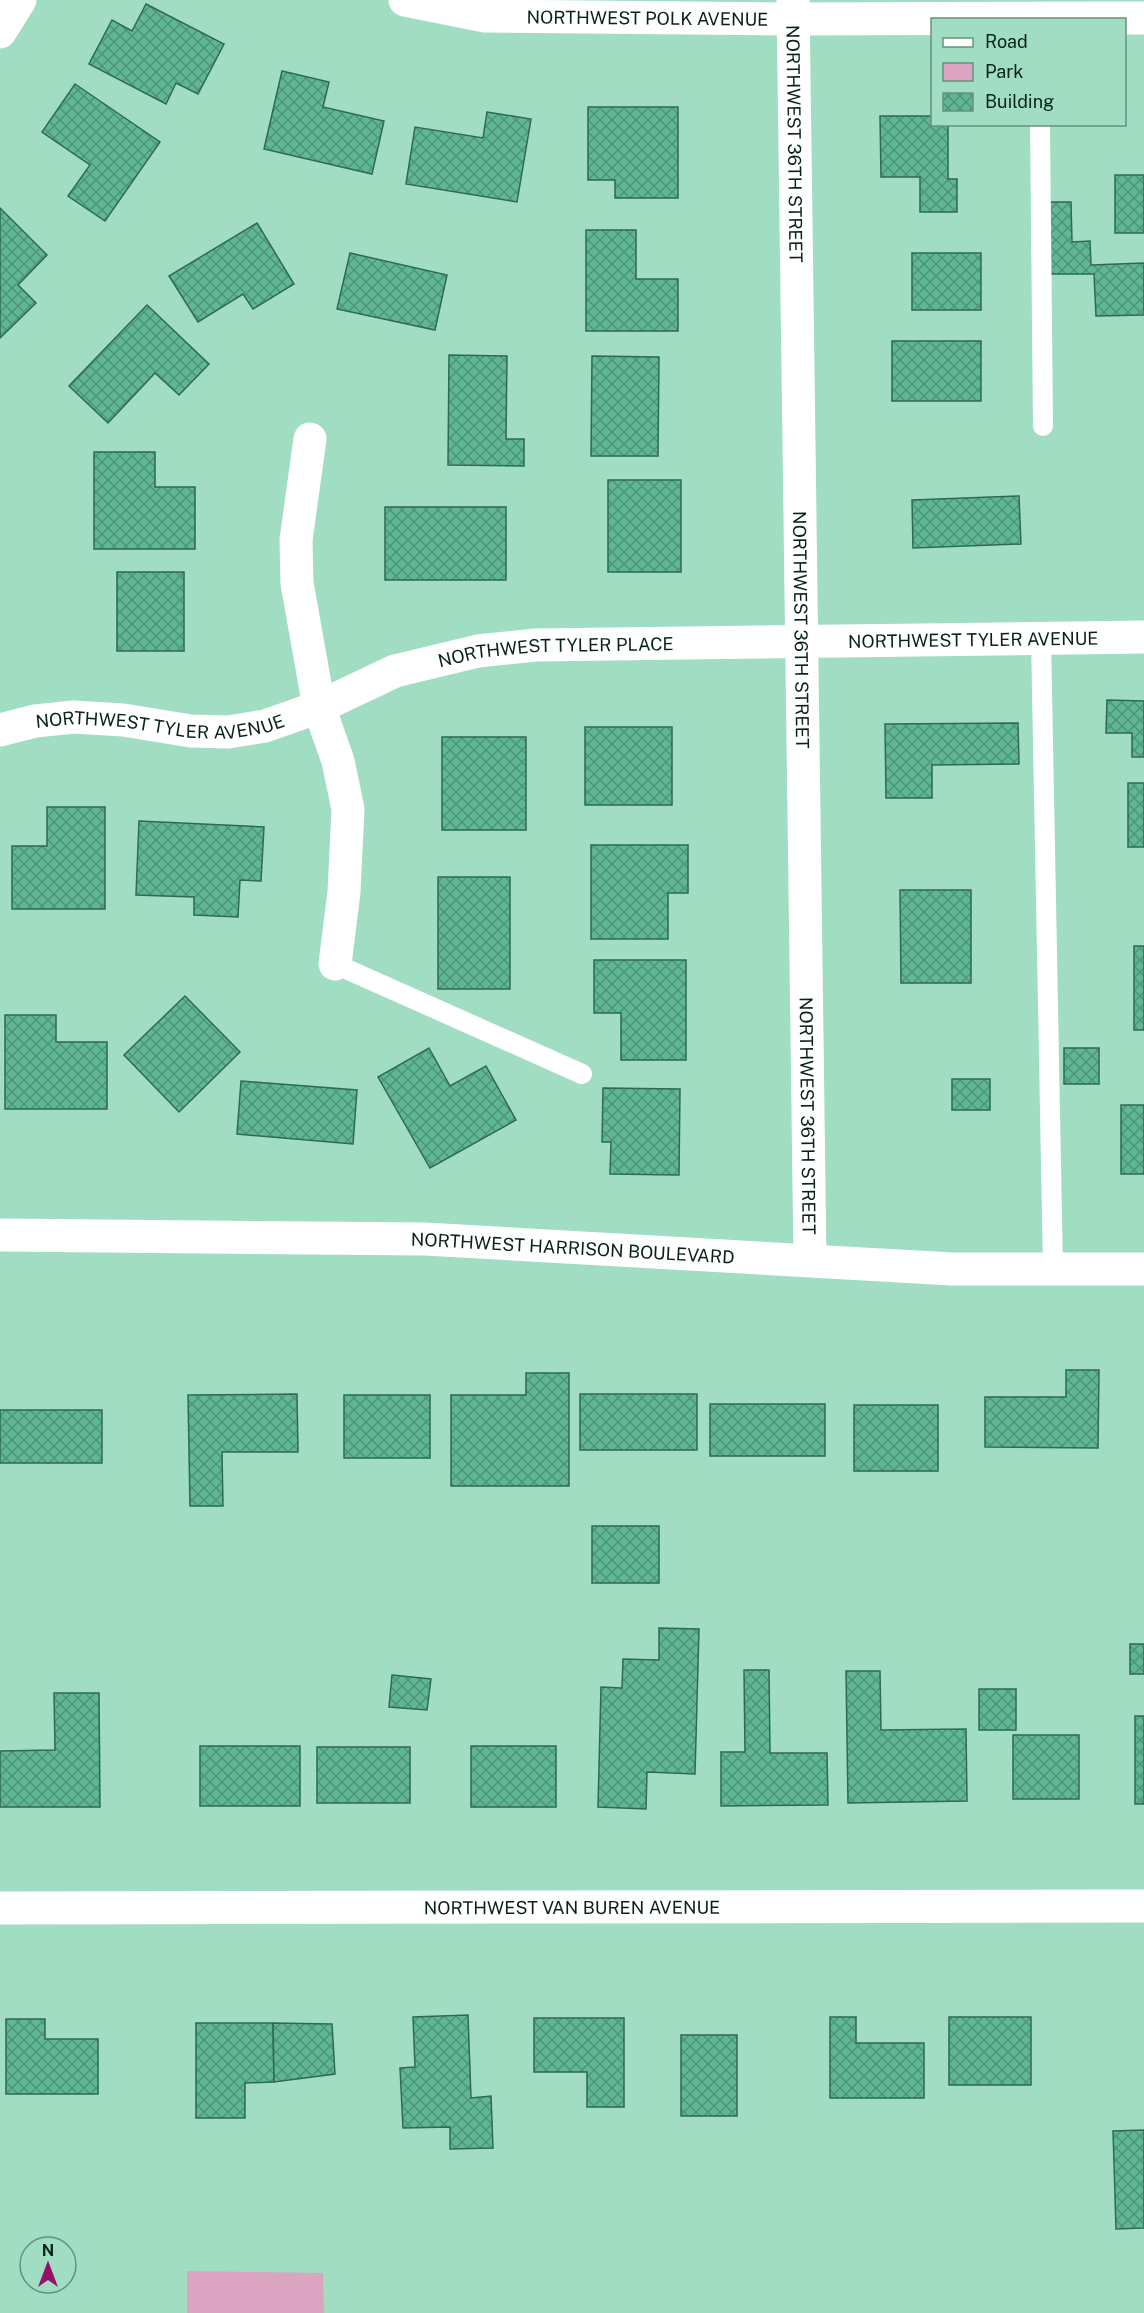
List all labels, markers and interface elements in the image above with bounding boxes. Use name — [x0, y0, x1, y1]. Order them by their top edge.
street label: NORTHWEST POLK AVENUE — [526, 6, 768, 29]
legend — [931, 18, 1126, 126]
street label: NORTHWEST 36TH STREET — [783, 25, 807, 263]
text: Road — [985, 31, 1028, 52]
text: Park — [985, 61, 1023, 82]
text: Building — [985, 91, 1054, 112]
street label: NORTHWEST 36TH STREET — [789, 511, 814, 749]
street label: NORTHWEST TYLER AVENUE — [848, 627, 1099, 651]
street label: NORTHWEST TYLER PLACE — [436, 633, 674, 671]
street label: NORTHWEST TYLER AVENUE — [34, 707, 287, 743]
street label: NORTHWEST 36TH STREET — [796, 997, 820, 1235]
street label: NORTHWEST HARRISON BOULEVARD — [411, 1228, 735, 1267]
street label: NORTHWEST VAN BUREN AVENUE — [424, 1896, 720, 1918]
north arrow — [18, 2235, 78, 2295]
text: N — [42, 2241, 54, 2260]

